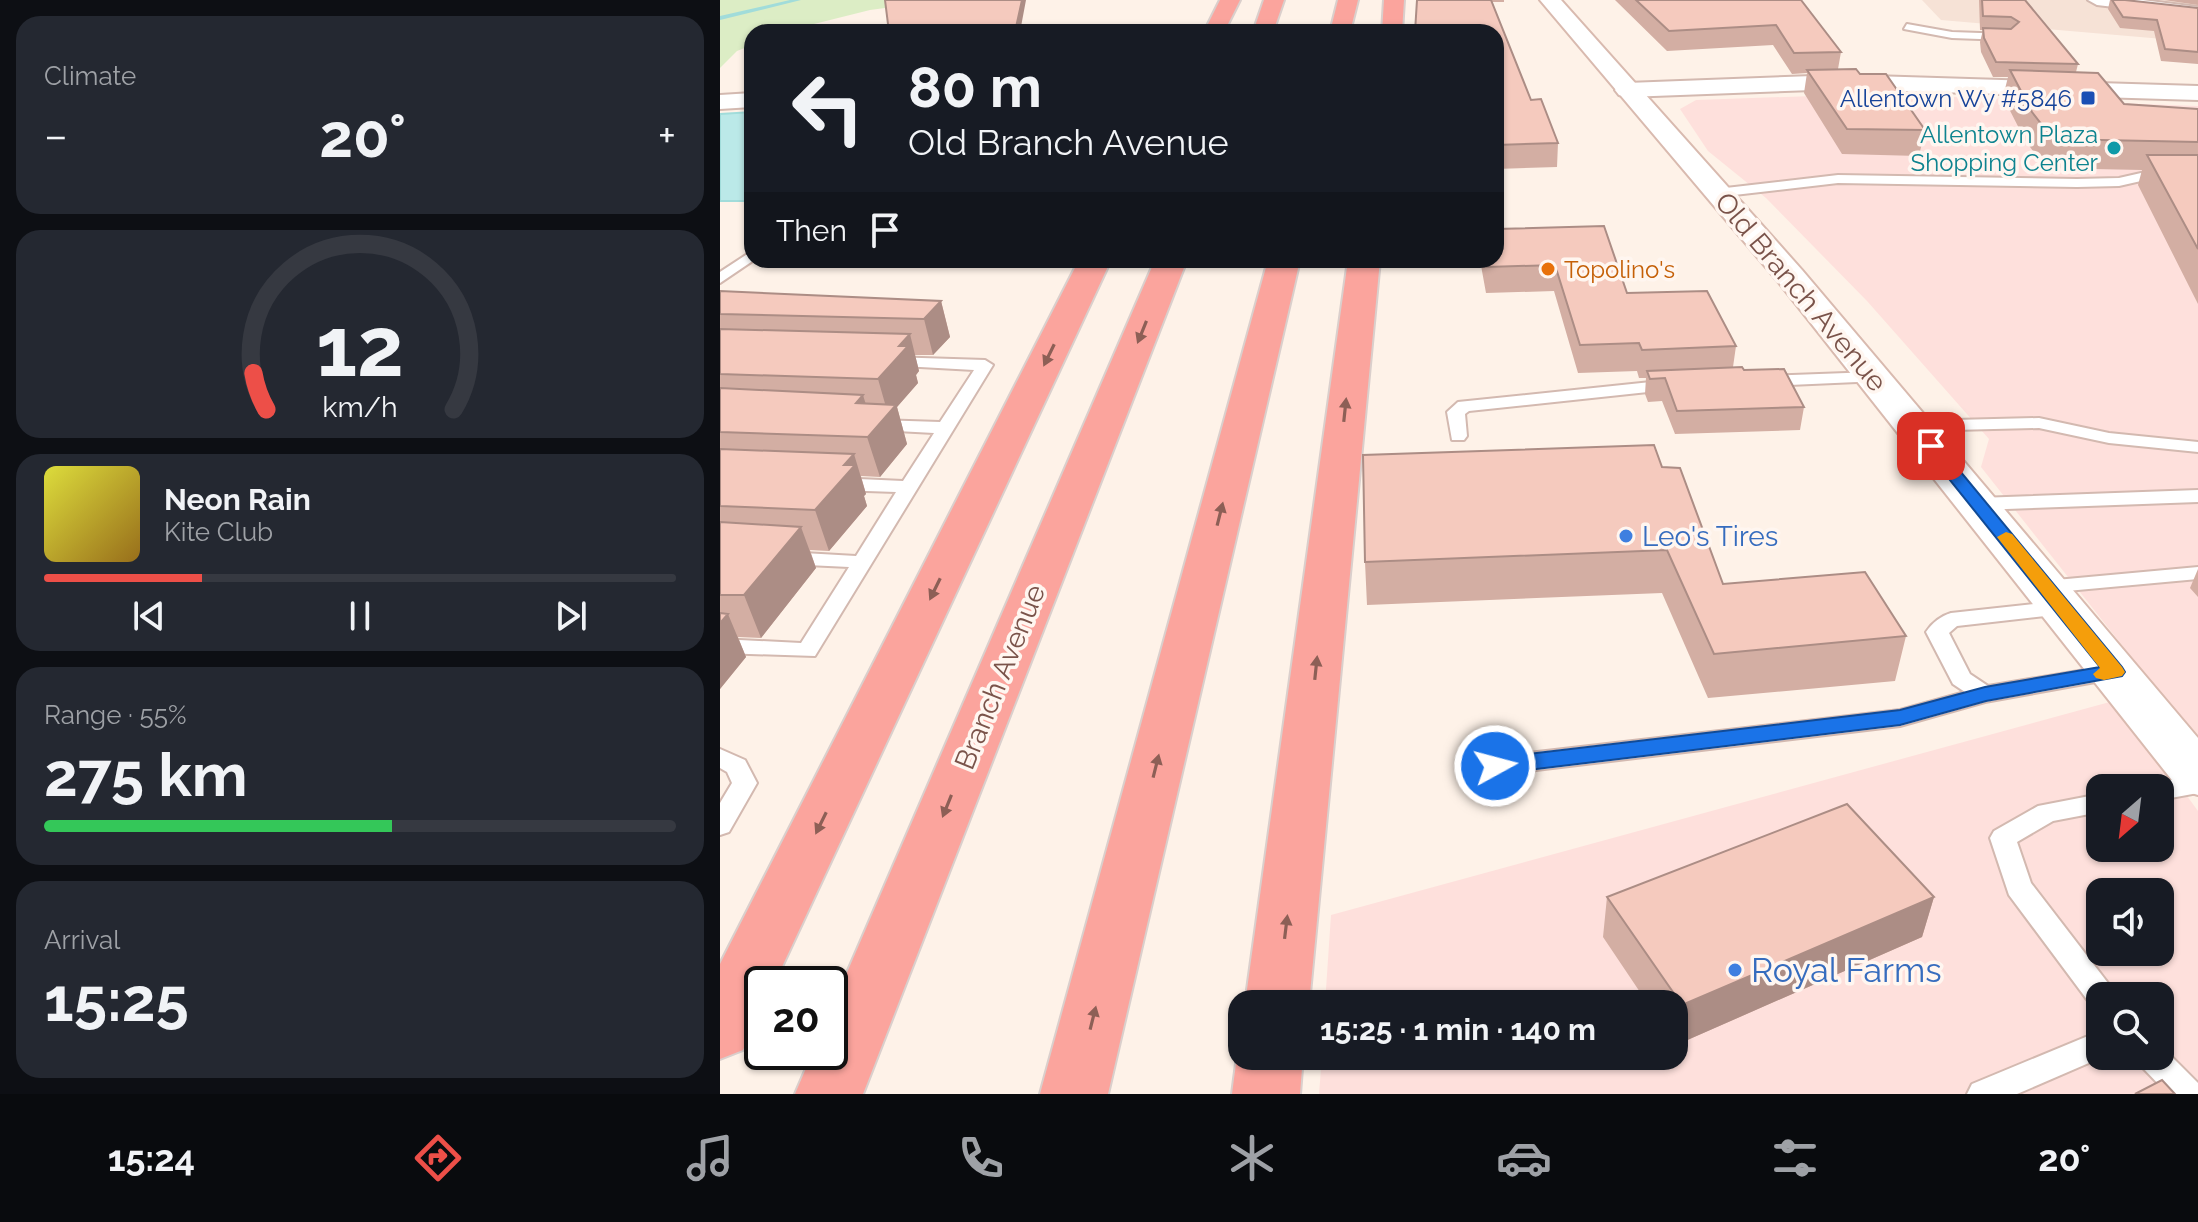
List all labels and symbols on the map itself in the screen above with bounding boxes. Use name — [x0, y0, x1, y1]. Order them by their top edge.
place label: Allentown Wy #5846 — [1840, 84, 2072, 113]
marker: Allentown Wy #5846 — [2079, 89, 2097, 107]
place label: Allentown Plaza Shopping Center — [1911, 120, 2099, 177]
marker: Allentown Plaza Shopping Center — [2105, 139, 2123, 157]
street label: Old Branch Avenue — [1708, 186, 1894, 398]
place label: Topolino's — [1564, 255, 1675, 284]
marker: Topolino's — [1539, 260, 1557, 278]
one-way arrow — [1135, 320, 1148, 344]
one-way arrow — [1042, 344, 1056, 367]
one-way arrow — [1339, 397, 1352, 422]
pin — [1897, 412, 1965, 480]
one-way arrow — [1215, 502, 1227, 527]
place label: Leo's Tires — [1642, 520, 1778, 553]
marker: Leo's Tires — [1617, 527, 1635, 545]
one-way arrow — [929, 578, 942, 601]
street label: Branch Avenue — [948, 580, 1052, 774]
one-way arrow — [1310, 655, 1323, 680]
position arrow — [1453, 724, 1537, 808]
one-way arrow — [1151, 754, 1163, 779]
north arrow — [2086, 774, 2174, 862]
one-way arrow — [941, 794, 954, 818]
one-way arrow — [815, 812, 828, 835]
one-way arrow — [1280, 914, 1293, 939]
place label: Royal Farms — [1751, 950, 1942, 990]
marker: Royal Farms — [1726, 961, 1744, 979]
speed limit sign: 20 — [744, 966, 848, 1070]
one-way arrow — [1087, 1006, 1100, 1031]

